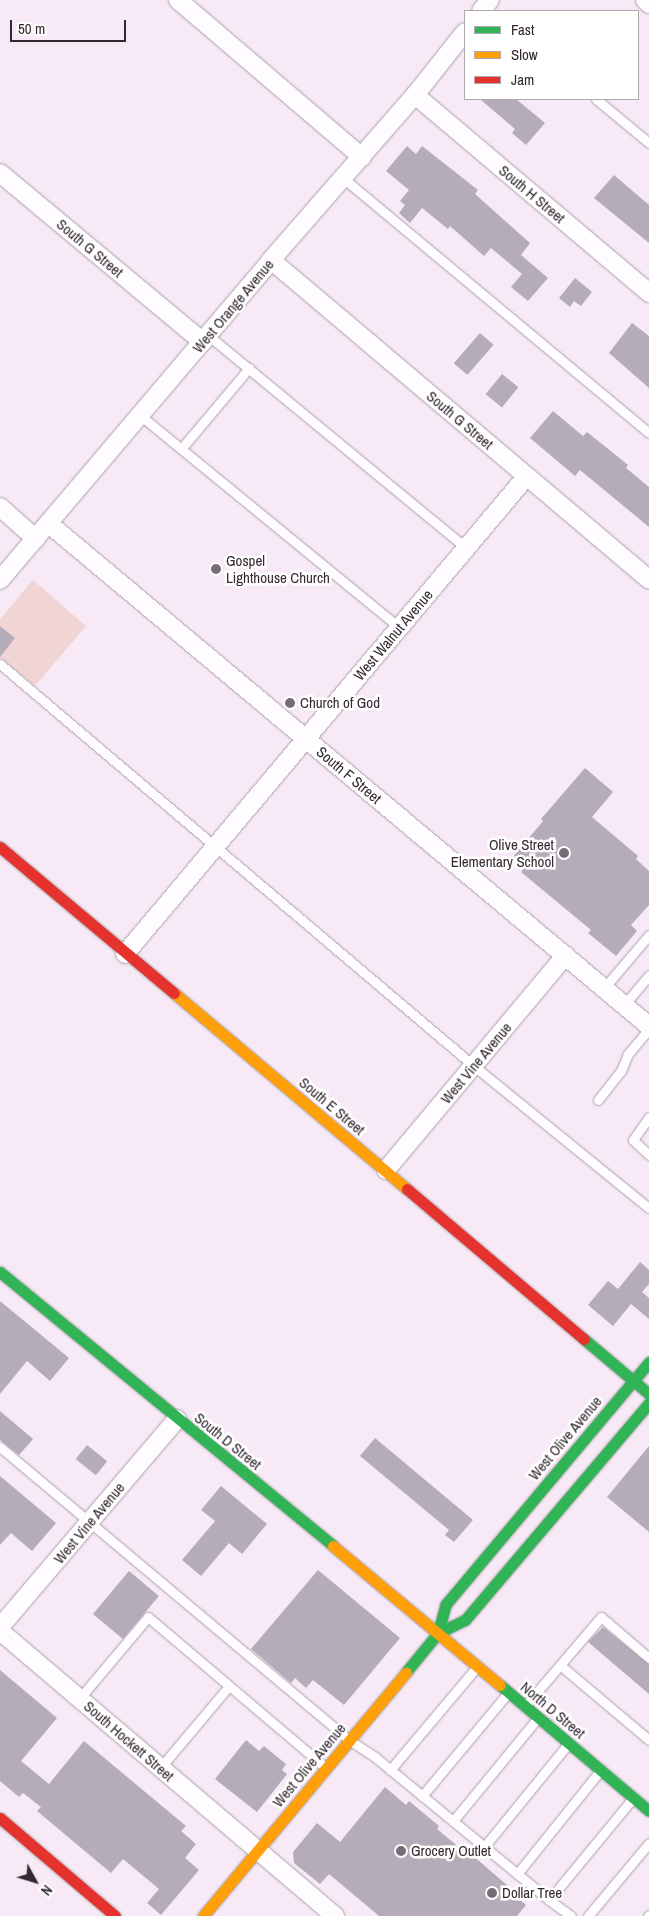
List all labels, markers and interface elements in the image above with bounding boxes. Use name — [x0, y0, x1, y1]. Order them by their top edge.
scale bar — [12, 10, 129, 42]
legend — [464, 10, 639, 100]
text: 50 m — [18, 18, 45, 39]
text: Fast — [511, 19, 534, 40]
text: Slow — [511, 44, 538, 65]
text: Jam — [511, 69, 534, 90]
street label: South H Street — [495, 161, 569, 227]
street label: South G Street — [53, 215, 127, 281]
street label: West Orange Avenue — [188, 255, 278, 357]
street label: South G Street — [423, 387, 497, 453]
place label: Gospel Lighthouse Church — [226, 551, 330, 586]
marker: Gospel Lighthouse Church — [210, 563, 222, 575]
street label: West Walnut Avenue — [349, 586, 437, 684]
place label: Church of God — [300, 694, 380, 712]
marker: Church of God — [284, 697, 296, 709]
street label: South F Street — [313, 743, 385, 807]
place label: Olive Street Elementary School — [451, 835, 554, 870]
marker: Olive Street Elementary School — [558, 847, 570, 859]
street label: West Vine Avenue — [437, 1018, 515, 1108]
street label: South E Street — [296, 1073, 368, 1139]
street label: West Olive Avenue — [524, 1392, 606, 1484]
street label: South D Street — [191, 1409, 265, 1473]
street label: West Vine Avenue — [50, 1478, 128, 1568]
street label: North D Street — [517, 1678, 589, 1742]
street label: South Hockett Street — [80, 1697, 178, 1785]
street label: West Olive Avenue — [268, 1719, 350, 1811]
place label: Grocery Outlet — [411, 1842, 491, 1860]
marker: Grocery Outlet — [395, 1845, 407, 1857]
north arrow — [10, 1856, 60, 1906]
text: N — [37, 1882, 56, 1899]
place label: Dollar Tree — [502, 1884, 562, 1902]
marker: Dollar Tree — [486, 1887, 498, 1899]

